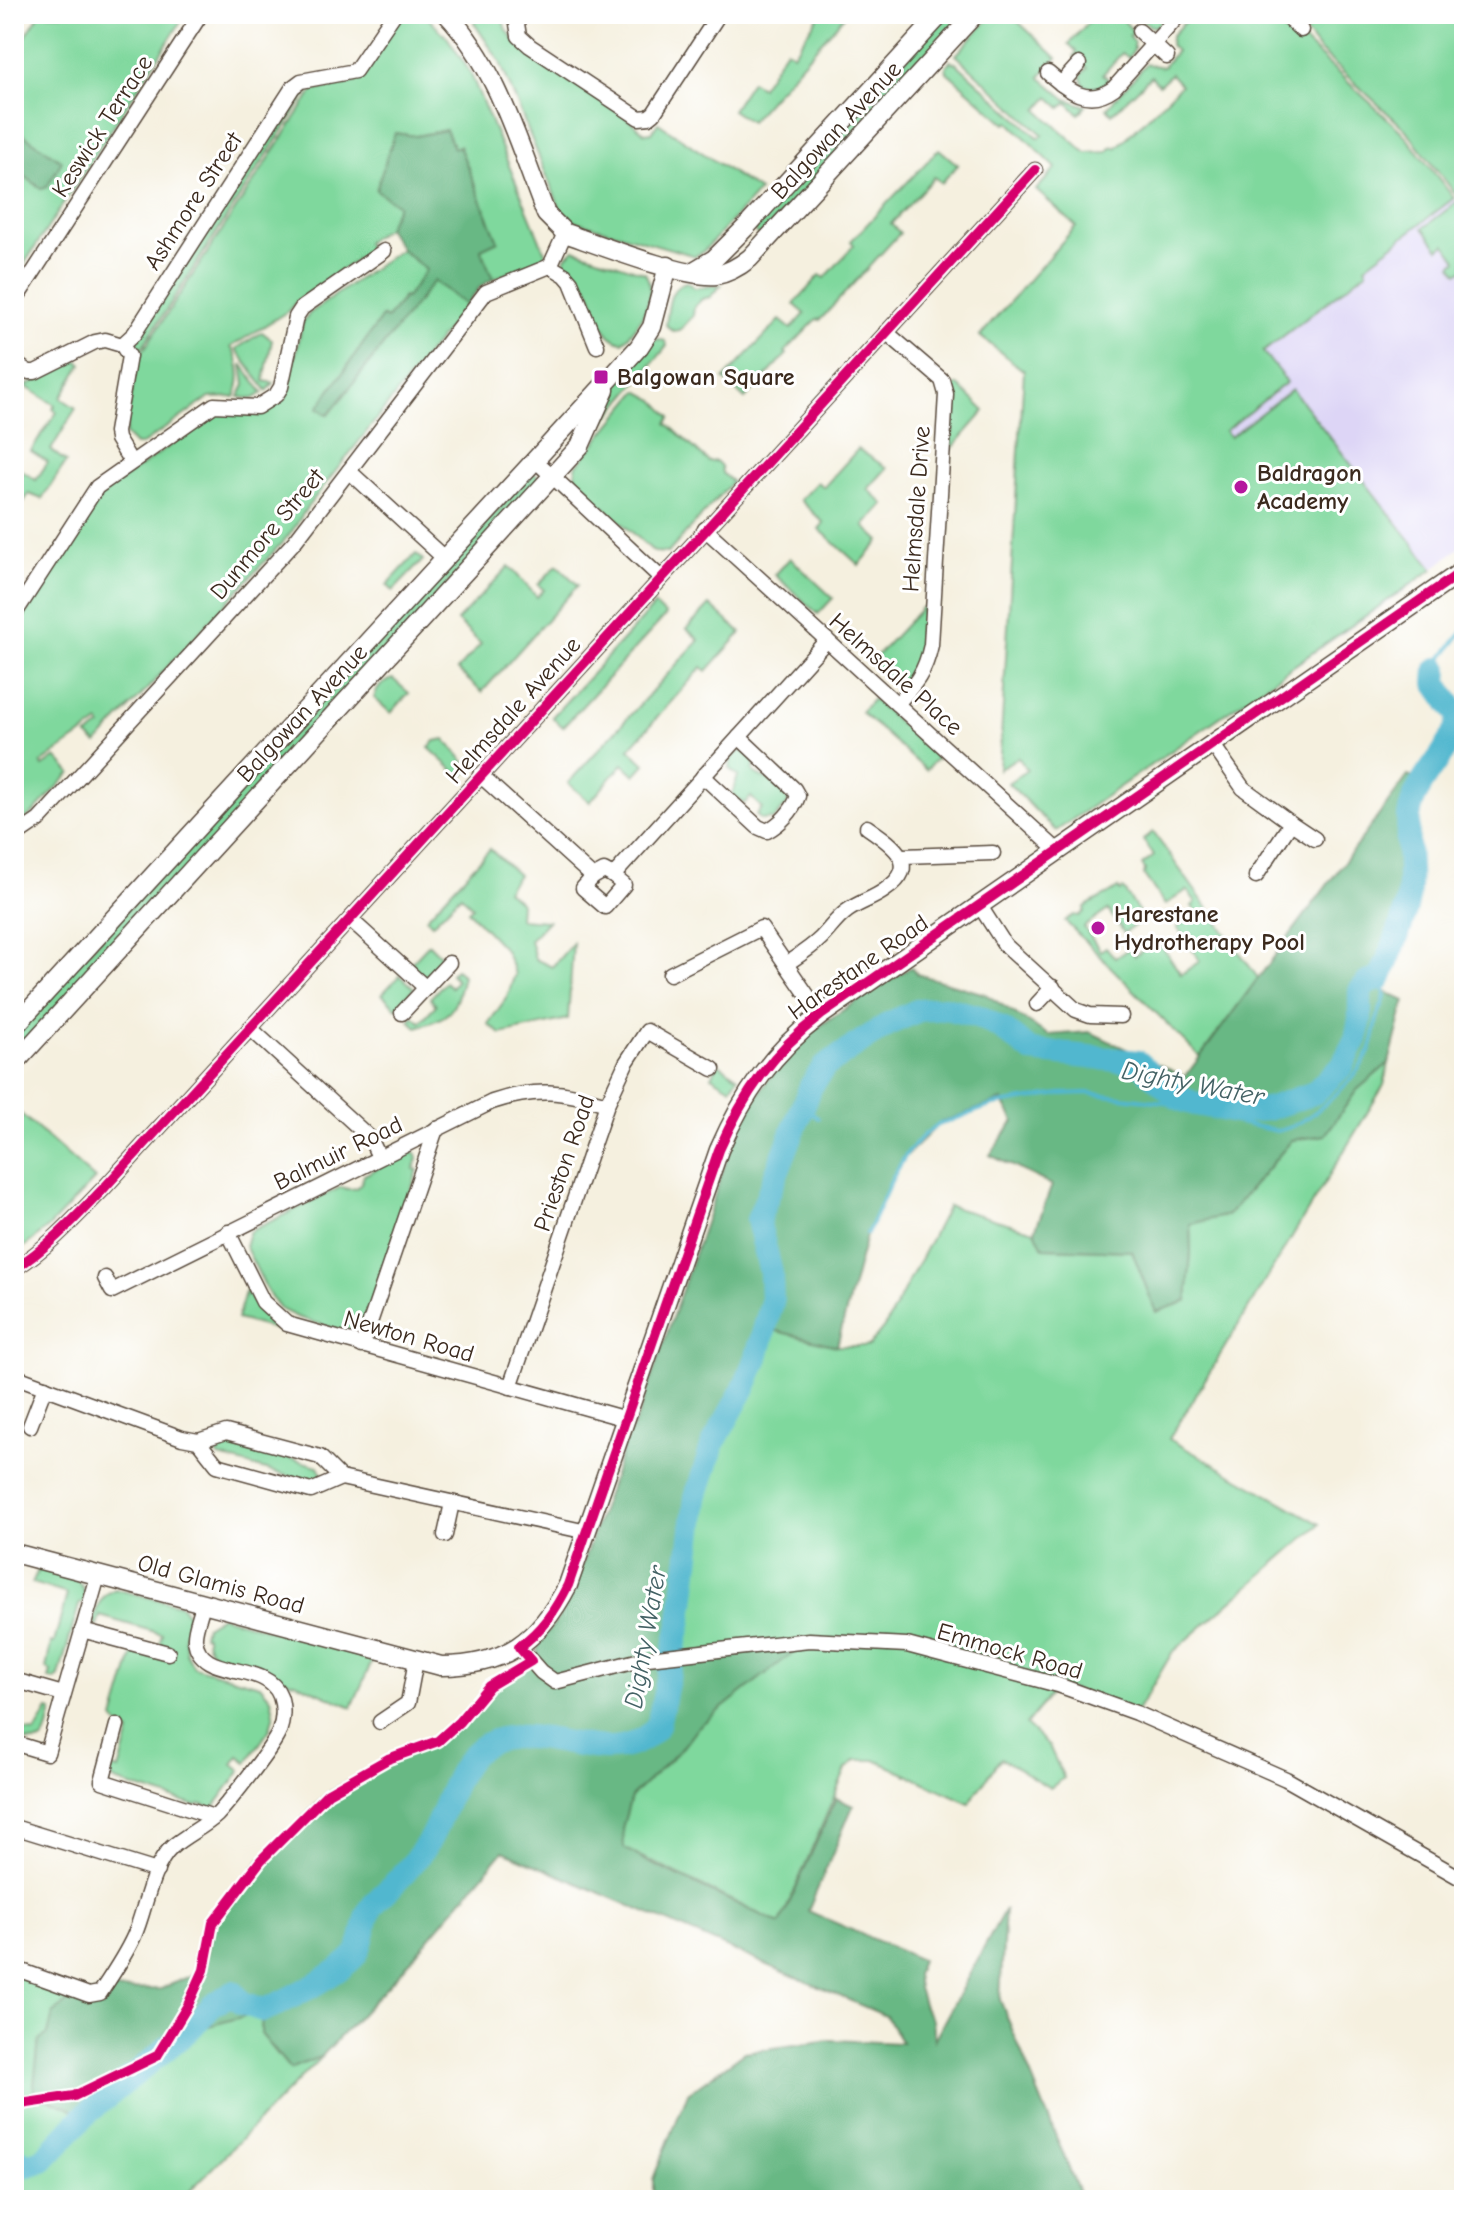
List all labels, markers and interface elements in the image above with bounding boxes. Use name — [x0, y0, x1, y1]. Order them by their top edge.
street label: Keswick Terrace — [46, 50, 158, 202]
street label: Balgowan Avenue — [765, 55, 907, 205]
street label: Ashmore Street — [138, 126, 249, 275]
place label: Balgowan Square — [617, 363, 795, 391]
marker: Balgowan Square — [592, 368, 610, 386]
street label: Helmsdale Drive — [896, 425, 936, 593]
place label: Baldragon Academy — [1257, 459, 1362, 515]
street label: Dunmore Street — [204, 462, 331, 605]
marker: Baldragon Academy — [1232, 478, 1250, 496]
street label: Helmsdale Place — [824, 607, 968, 741]
street label: Helmsdale Avenue — [440, 631, 586, 789]
street label: Balgowan Avenue — [231, 638, 373, 788]
place label: Harestane Hydrotherapy Pool — [1114, 900, 1305, 956]
street label: Harestane Road — [783, 908, 933, 1026]
marker: Harestane Hydrotherapy Pool — [1089, 919, 1107, 937]
water label: Dighty Water — [1119, 1056, 1268, 1113]
street label: Prieston Road — [528, 1091, 600, 1235]
street label: Balmuir Road — [269, 1110, 407, 1196]
street label: Newton Road — [341, 1304, 477, 1368]
street label: Old Glamis Road — [135, 1548, 307, 1620]
water label: Dighty Water — [619, 1562, 674, 1711]
street label: Emmock Road — [934, 1617, 1086, 1685]

